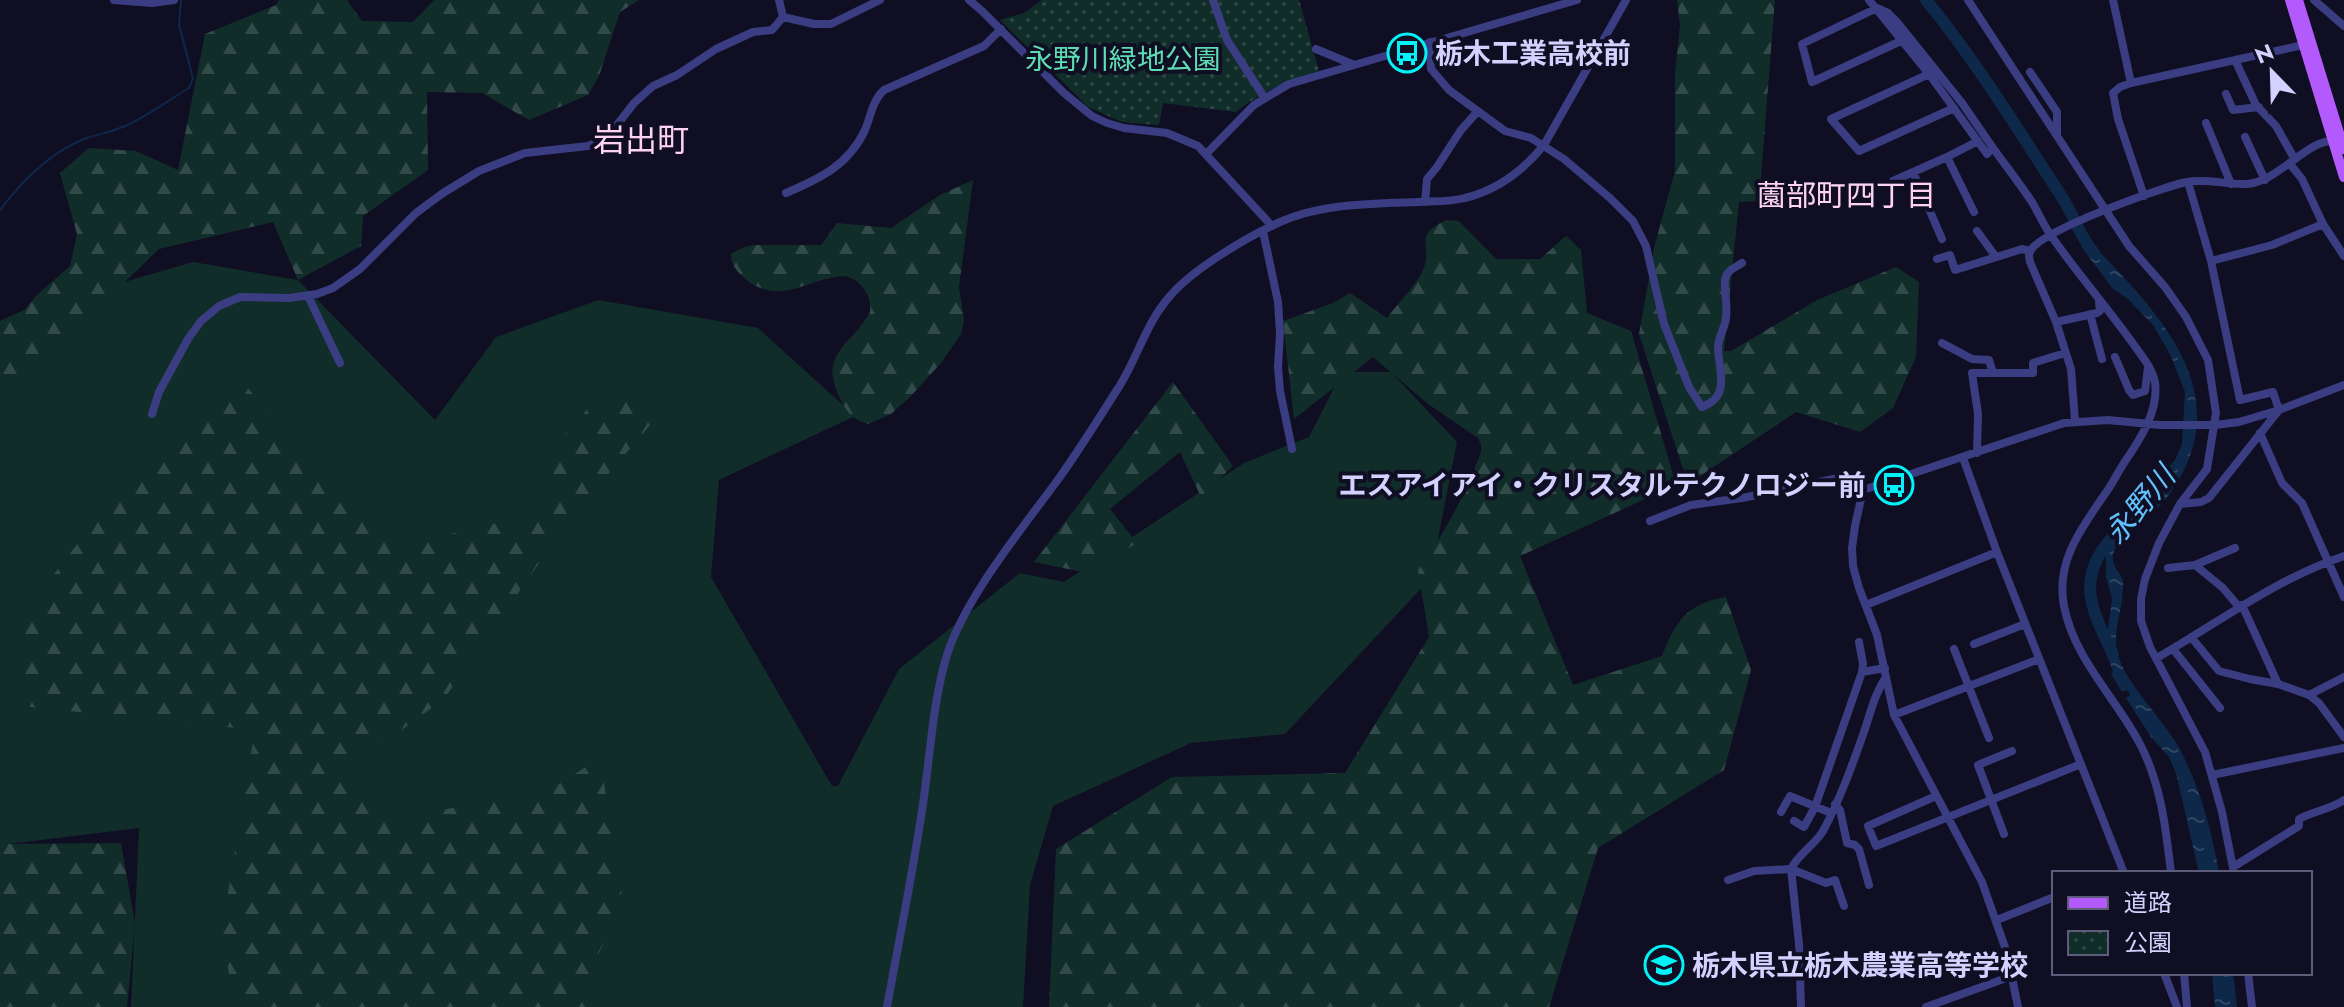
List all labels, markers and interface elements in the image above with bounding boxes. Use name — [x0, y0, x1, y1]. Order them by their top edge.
bus stop icon: 栃木工業高校前 — [1386, 32, 1428, 74]
north arrow — [2232, 32, 2312, 112]
place label: 栃木工業高校前 — [1435, 33, 1631, 74]
text: N — [2250, 35, 2278, 72]
park label: 永野川緑地公園 — [1025, 39, 1221, 80]
district label: 岩出町 — [593, 117, 689, 163]
district label: 薗部町四丁目 — [1756, 174, 1936, 217]
water label: 永野川 — [2094, 454, 2187, 553]
bus stop icon: エスアイアイ・クリスタルテクノロジー前 — [1873, 464, 1915, 506]
place label: エスアイアイ・クリスタルテクノロジー前 — [1338, 465, 1866, 506]
legend — [2052, 871, 2312, 975]
text: 道路 — [2124, 885, 2172, 920]
text: 公園 — [2124, 925, 2172, 960]
school or university icon: 栃木県立栃木農業高等学校 — [1643, 944, 1685, 986]
place label: 栃木県立栃木農業高等学校 — [1692, 945, 2028, 986]

